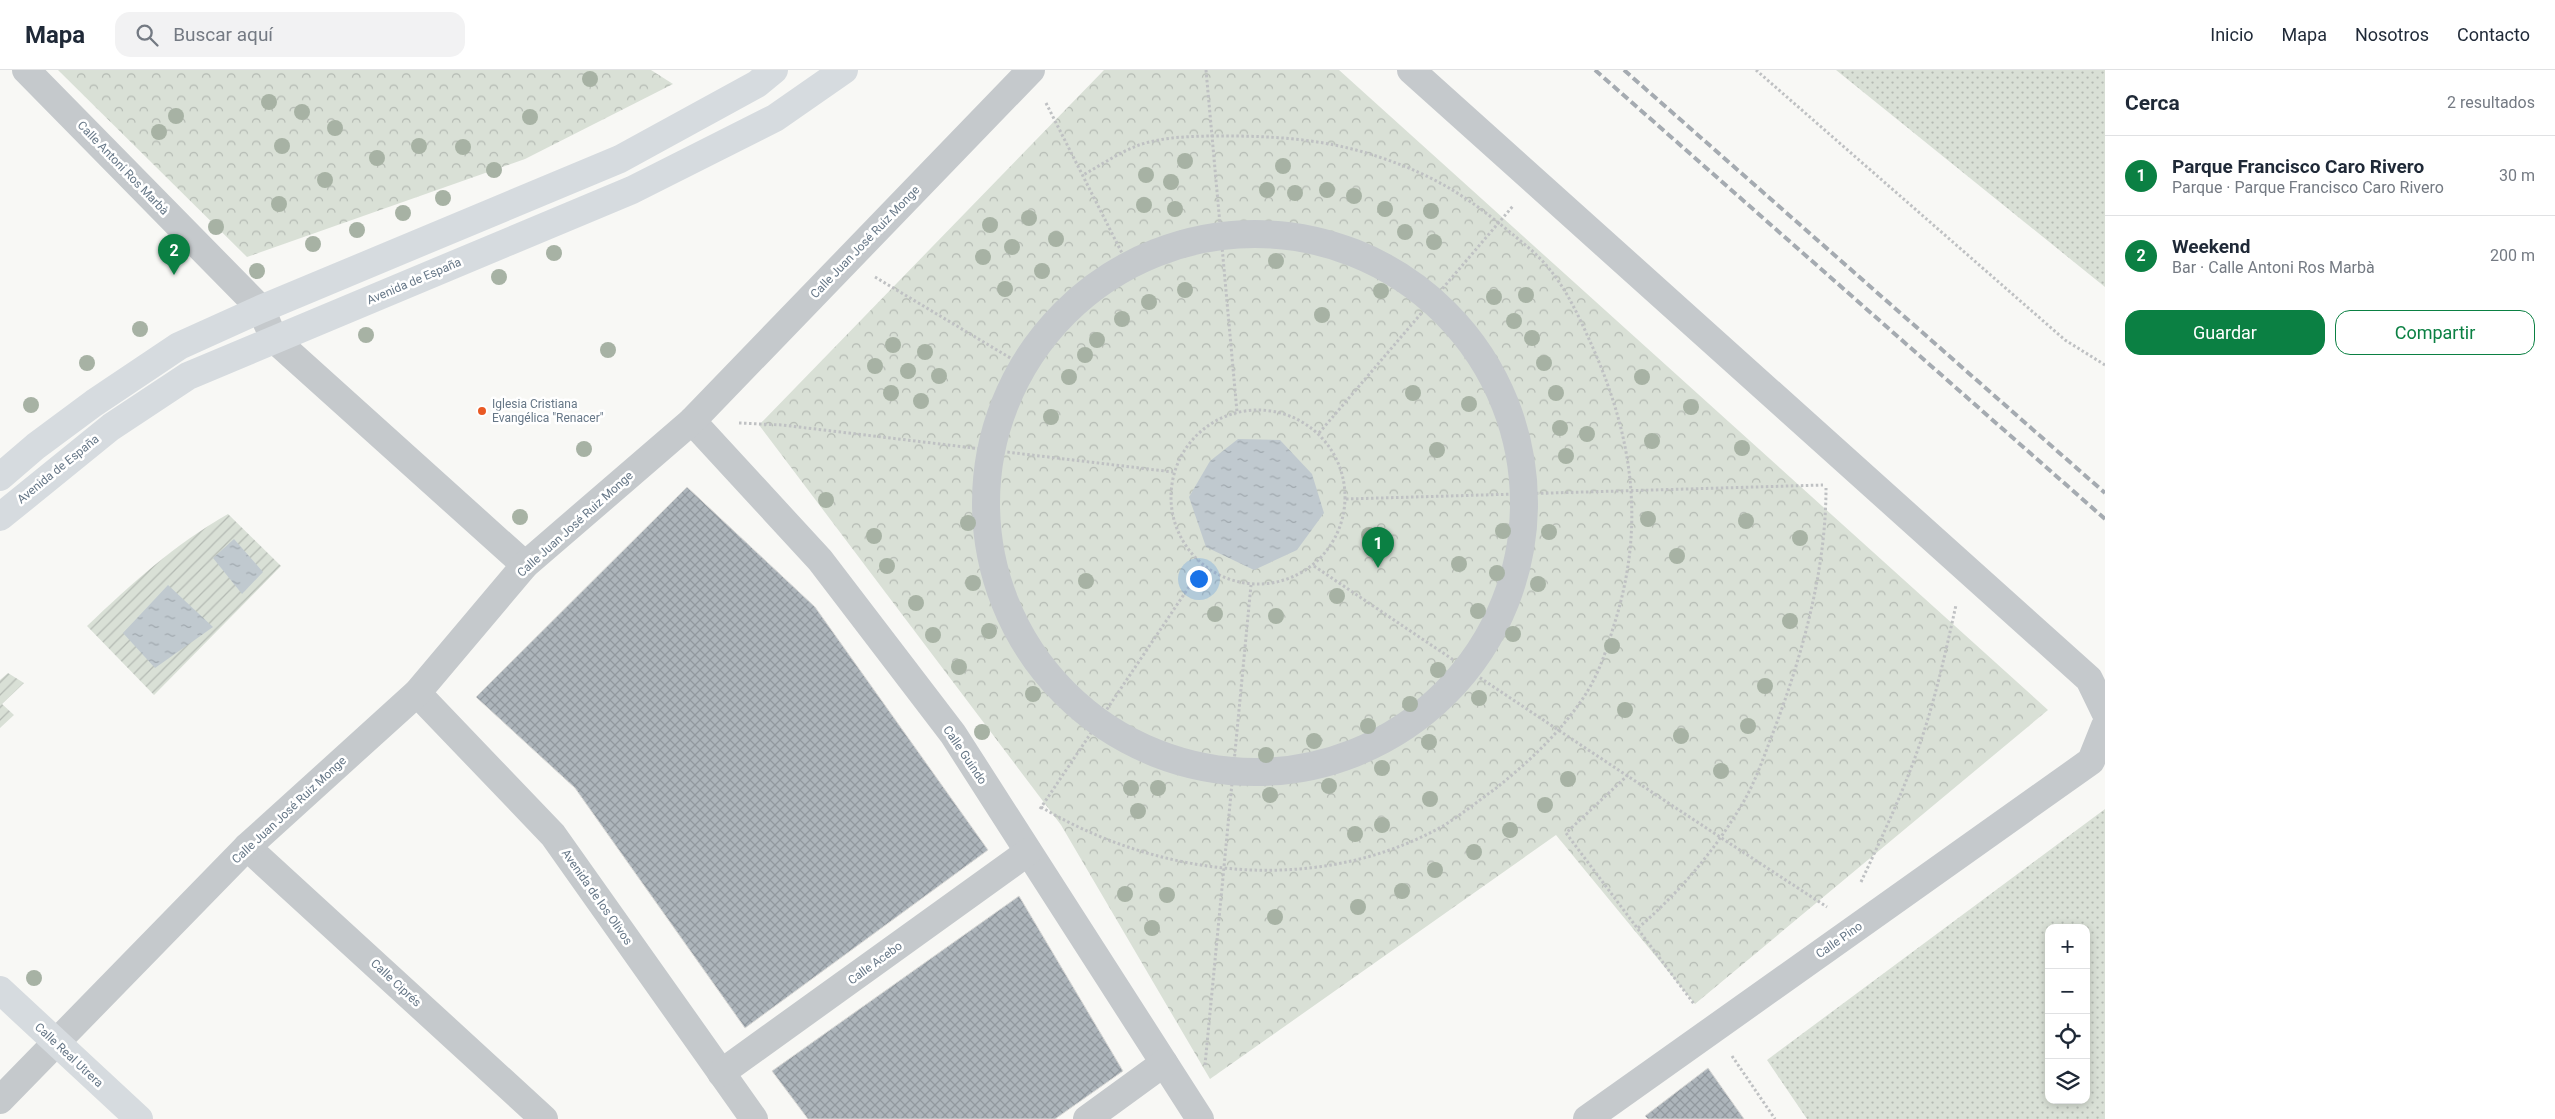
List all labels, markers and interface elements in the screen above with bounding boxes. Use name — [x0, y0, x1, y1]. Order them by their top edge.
search box — [115, 12, 465, 57]
text: Mapa — [25, 21, 85, 49]
icon: search — [133, 21, 161, 49]
text: Buscar aquí — [173, 23, 273, 46]
text: Inicio — [2210, 24, 2254, 45]
text: Mapa — [2282, 24, 2327, 45]
text: Nosotros — [2355, 24, 2429, 45]
text: Contacto — [2457, 24, 2530, 45]
text: Cerca — [2125, 91, 2180, 115]
text: 2 resultados — [2447, 93, 2535, 112]
street label: Calle Antoni Ros Marbà — [75, 118, 171, 218]
text: Parque Francisco Caro Rivero — [2172, 155, 2424, 178]
text: 1 — [2136, 166, 2146, 185]
text: 30 m — [2499, 166, 2535, 185]
text: Parque · Parque Francisco Caro Rivero — [2172, 178, 2444, 197]
street label: Calle Juan José Ruiz Monge — [808, 183, 922, 301]
pin: 2 — [158, 234, 190, 275]
text: Weekend — [2172, 235, 2250, 258]
text: 2 — [2136, 246, 2146, 265]
text: 200 m — [2490, 246, 2535, 265]
street label: Avenida de España — [365, 255, 463, 307]
text: Bar · Calle Antoni Ros Marbà — [2172, 258, 2375, 277]
button: Guardar — [2125, 310, 2325, 355]
button: Compartir — [2335, 310, 2535, 355]
place label: Iglesia Cristiana Evangélica "Renacer" — [492, 397, 604, 425]
marker: Iglesia Cristiana Evangélica "Renacer" — [476, 405, 488, 417]
street label: Avenida de España — [14, 432, 102, 506]
street label: Calle Juan José Ruiz Monge — [514, 468, 636, 580]
pin: 1 — [1362, 527, 1394, 568]
your location — [1186, 566, 1212, 592]
street label: Calle Guindo — [940, 723, 990, 787]
street label: Calle Juan José Ruiz Monge — [229, 753, 349, 867]
street label: Avenida de los Olivos — [559, 847, 635, 947]
street label: Calle Pino — [1813, 919, 1865, 961]
map controls — [2045, 924, 2090, 1104]
button: + — [2045, 924, 2090, 969]
street label: Calle Acebo — [845, 939, 905, 987]
street label: Calle Ciprés — [368, 956, 424, 1010]
button: − — [2045, 969, 2090, 1014]
button: locate — [2045, 1014, 2090, 1059]
street label: Calle Real Utrera — [32, 1020, 106, 1090]
button: layers — [2045, 1059, 2090, 1104]

